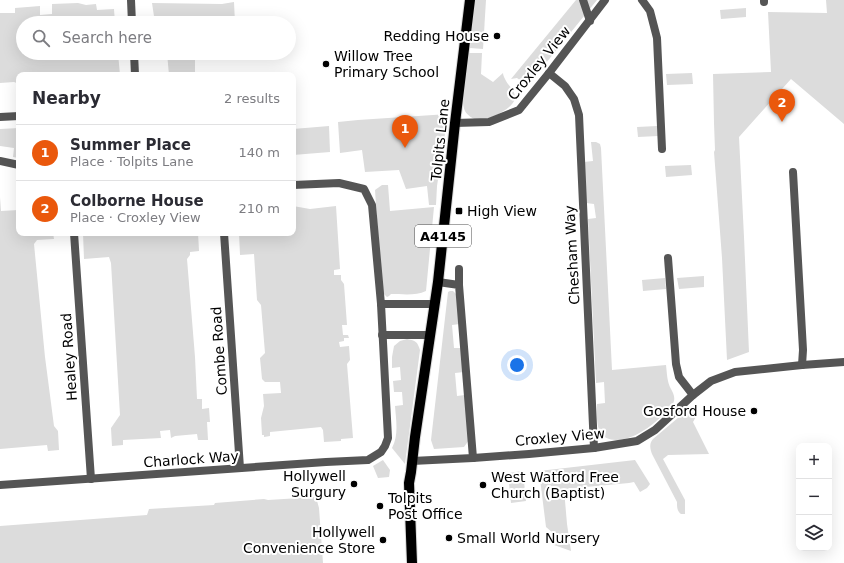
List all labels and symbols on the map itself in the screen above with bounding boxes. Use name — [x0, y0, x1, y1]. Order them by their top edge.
street label: Croxley View — [504, 23, 574, 103]
place label: Redding House — [384, 28, 489, 44]
marker: Redding House — [492, 31, 502, 41]
place label: Willow Tree Primary School — [334, 48, 439, 80]
marker: Willow Tree Primary School — [321, 59, 331, 69]
pin: 2 — [769, 89, 795, 122]
street label: Tolpits Lane — [428, 98, 452, 183]
pin: 1 — [392, 115, 418, 148]
place label: High View — [467, 203, 537, 219]
street label: Chesham Way — [561, 205, 583, 305]
marker: High View — [454, 206, 464, 216]
road number: A4145 — [415, 225, 471, 247]
street label: Combe Road — [208, 306, 230, 396]
street label: Healey Road — [58, 313, 80, 401]
your location — [507, 355, 527, 375]
place label: Gosford House — [643, 403, 746, 419]
marker: Gosford House — [749, 406, 759, 416]
street label: Croxley View — [514, 425, 606, 449]
street label: Charlock Way — [143, 448, 239, 470]
place label: Hollywell Surgury — [283, 468, 346, 500]
place label: West Watford Free Church (Baptist) — [491, 469, 619, 501]
marker: Hollywell Surgury — [349, 479, 359, 489]
marker: West Watford Free Church (Baptist) — [478, 480, 488, 490]
place label: Tolpits Post Office — [387, 490, 463, 522]
marker: Tolpits Post Office — [375, 501, 385, 511]
place label: Hollywell Convenience Store — [243, 524, 375, 556]
place label: Small World Nursery — [457, 530, 600, 546]
marker: Small World Nursery — [444, 533, 454, 543]
marker: Hollywell Convenience Store — [378, 535, 388, 545]

